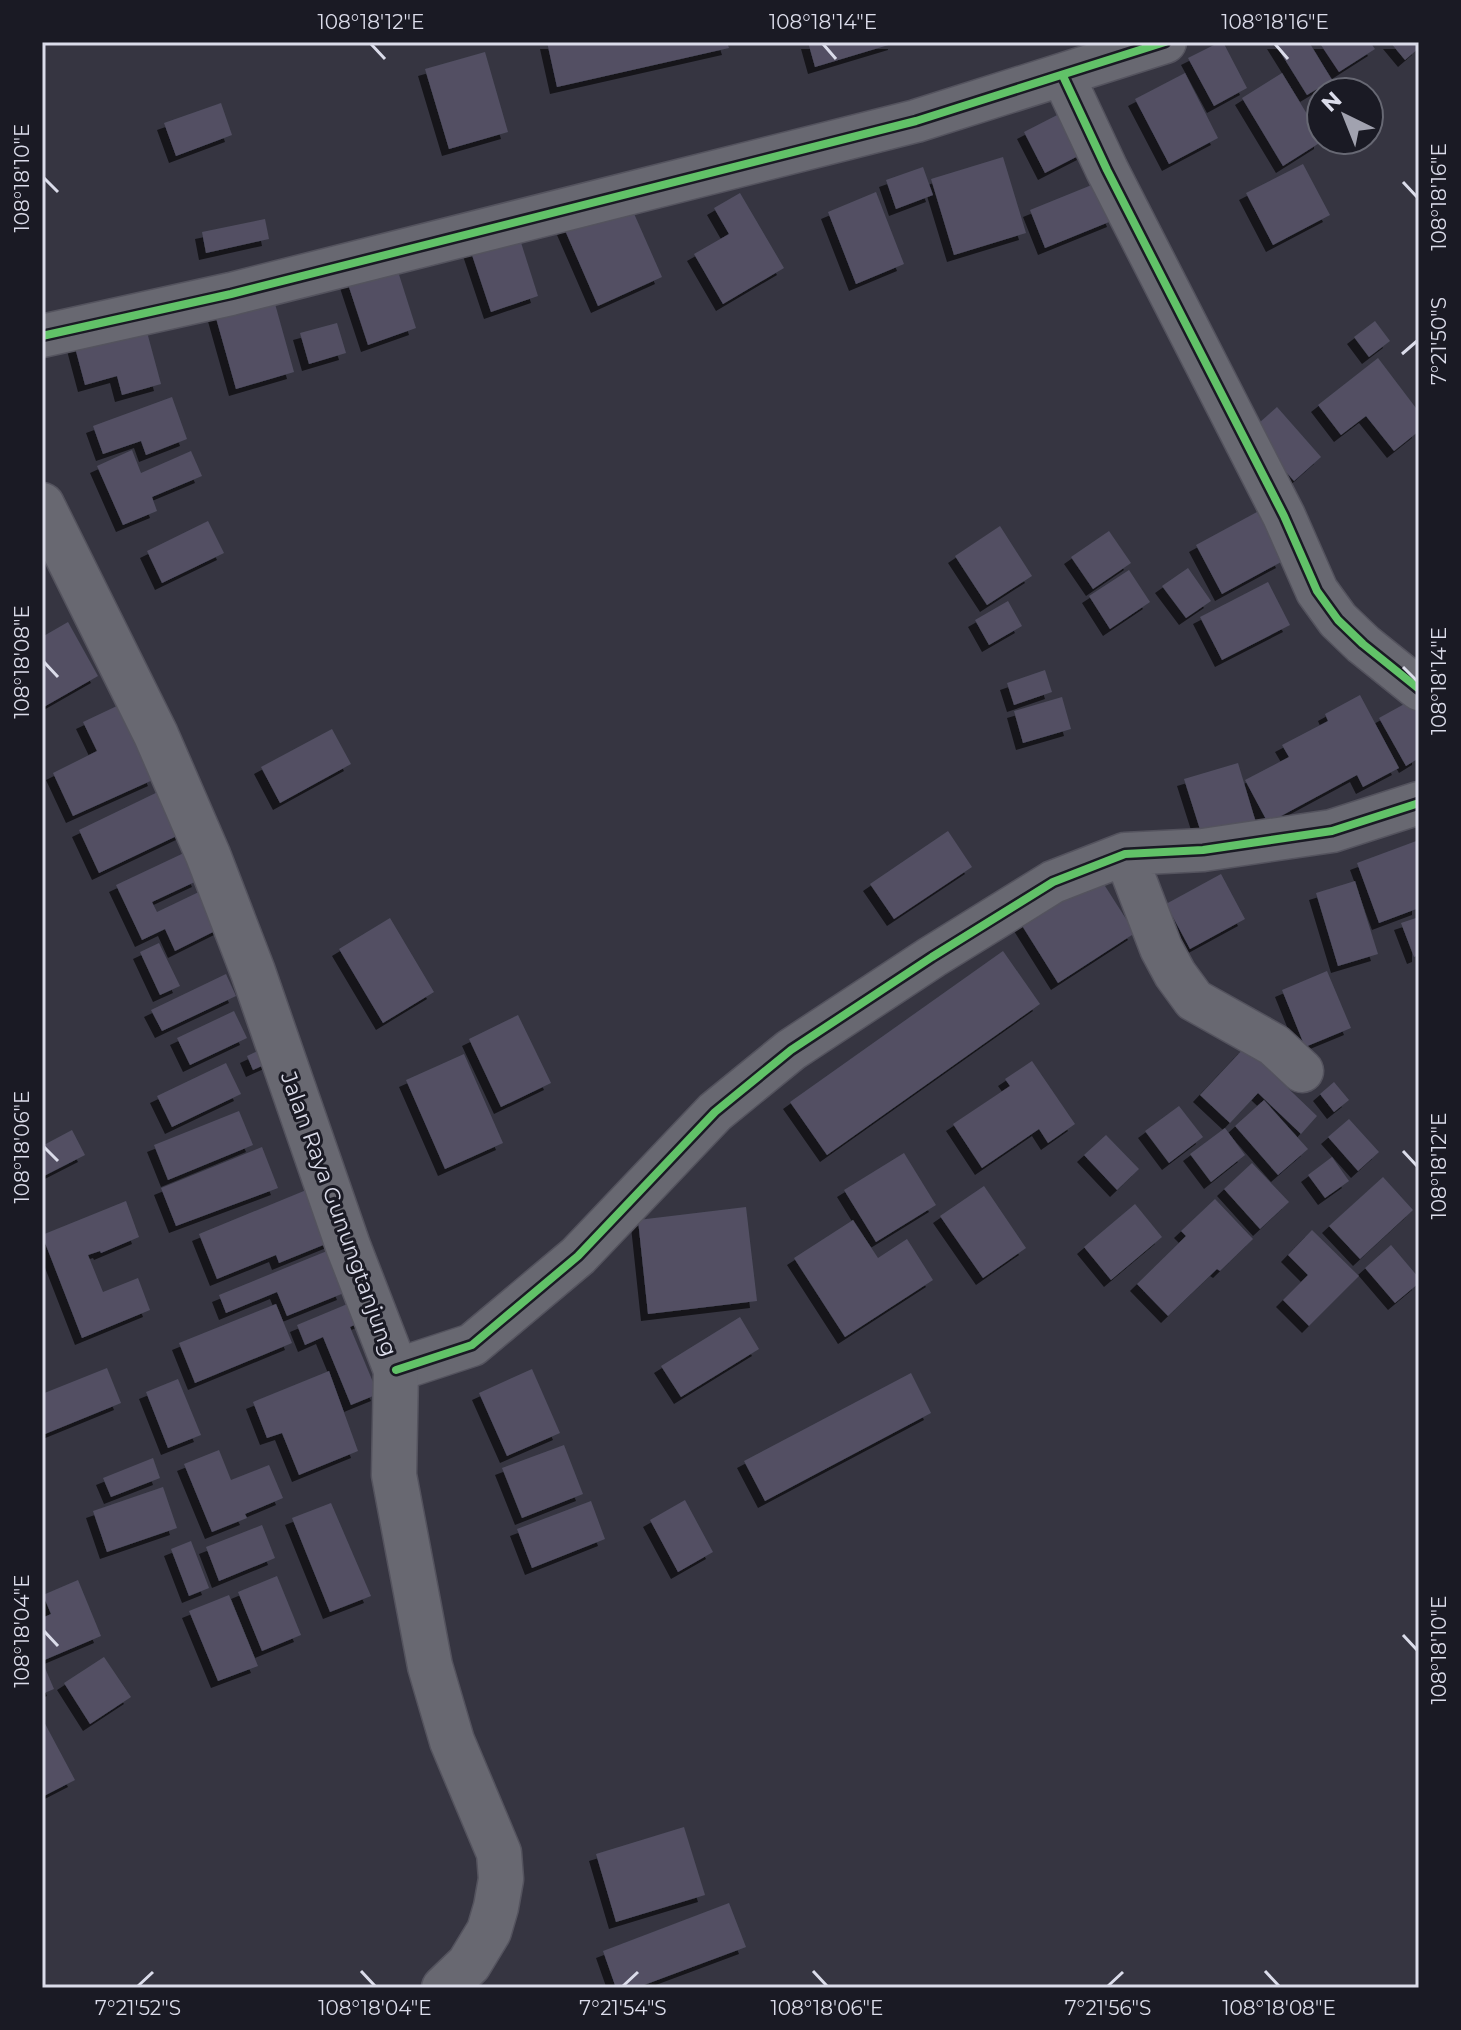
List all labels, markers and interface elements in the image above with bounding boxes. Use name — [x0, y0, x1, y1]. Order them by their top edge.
text: 108°18'12"E — [318, 10, 424, 34]
text: 108°18'14"E — [769, 10, 877, 34]
text: 108°18'16"E — [1221, 10, 1329, 34]
north arrow — [1305, 76, 1385, 156]
text: N — [1316, 86, 1347, 118]
text: 108°18'10"E — [10, 124, 34, 232]
text: 108°18'16"E — [1427, 143, 1451, 251]
text: 7°21'50"S — [1427, 297, 1451, 385]
text: 108°18'08"E — [10, 605, 34, 719]
text: 108°18'14"E — [1427, 627, 1451, 735]
street label: Jalan Raya Gunungtanjung — [275, 1067, 403, 1360]
text: 108°18'06"E — [10, 1091, 34, 1203]
text: 108°18'12"E — [1427, 1113, 1451, 1219]
text: 108°18'04"E — [10, 1574, 34, 1688]
text: 108°18'10"E — [1427, 1596, 1451, 1704]
text: 7°21'52"S — [95, 1996, 181, 2020]
text: 108°18'04"E — [318, 1996, 432, 2020]
text: 7°21'54"S — [579, 1996, 667, 2020]
text: 108°18'06"E — [771, 1996, 883, 2020]
text: 7°21'56"S — [1065, 1996, 1151, 2020]
text: 108°18'08"E — [1222, 1996, 1336, 2020]

